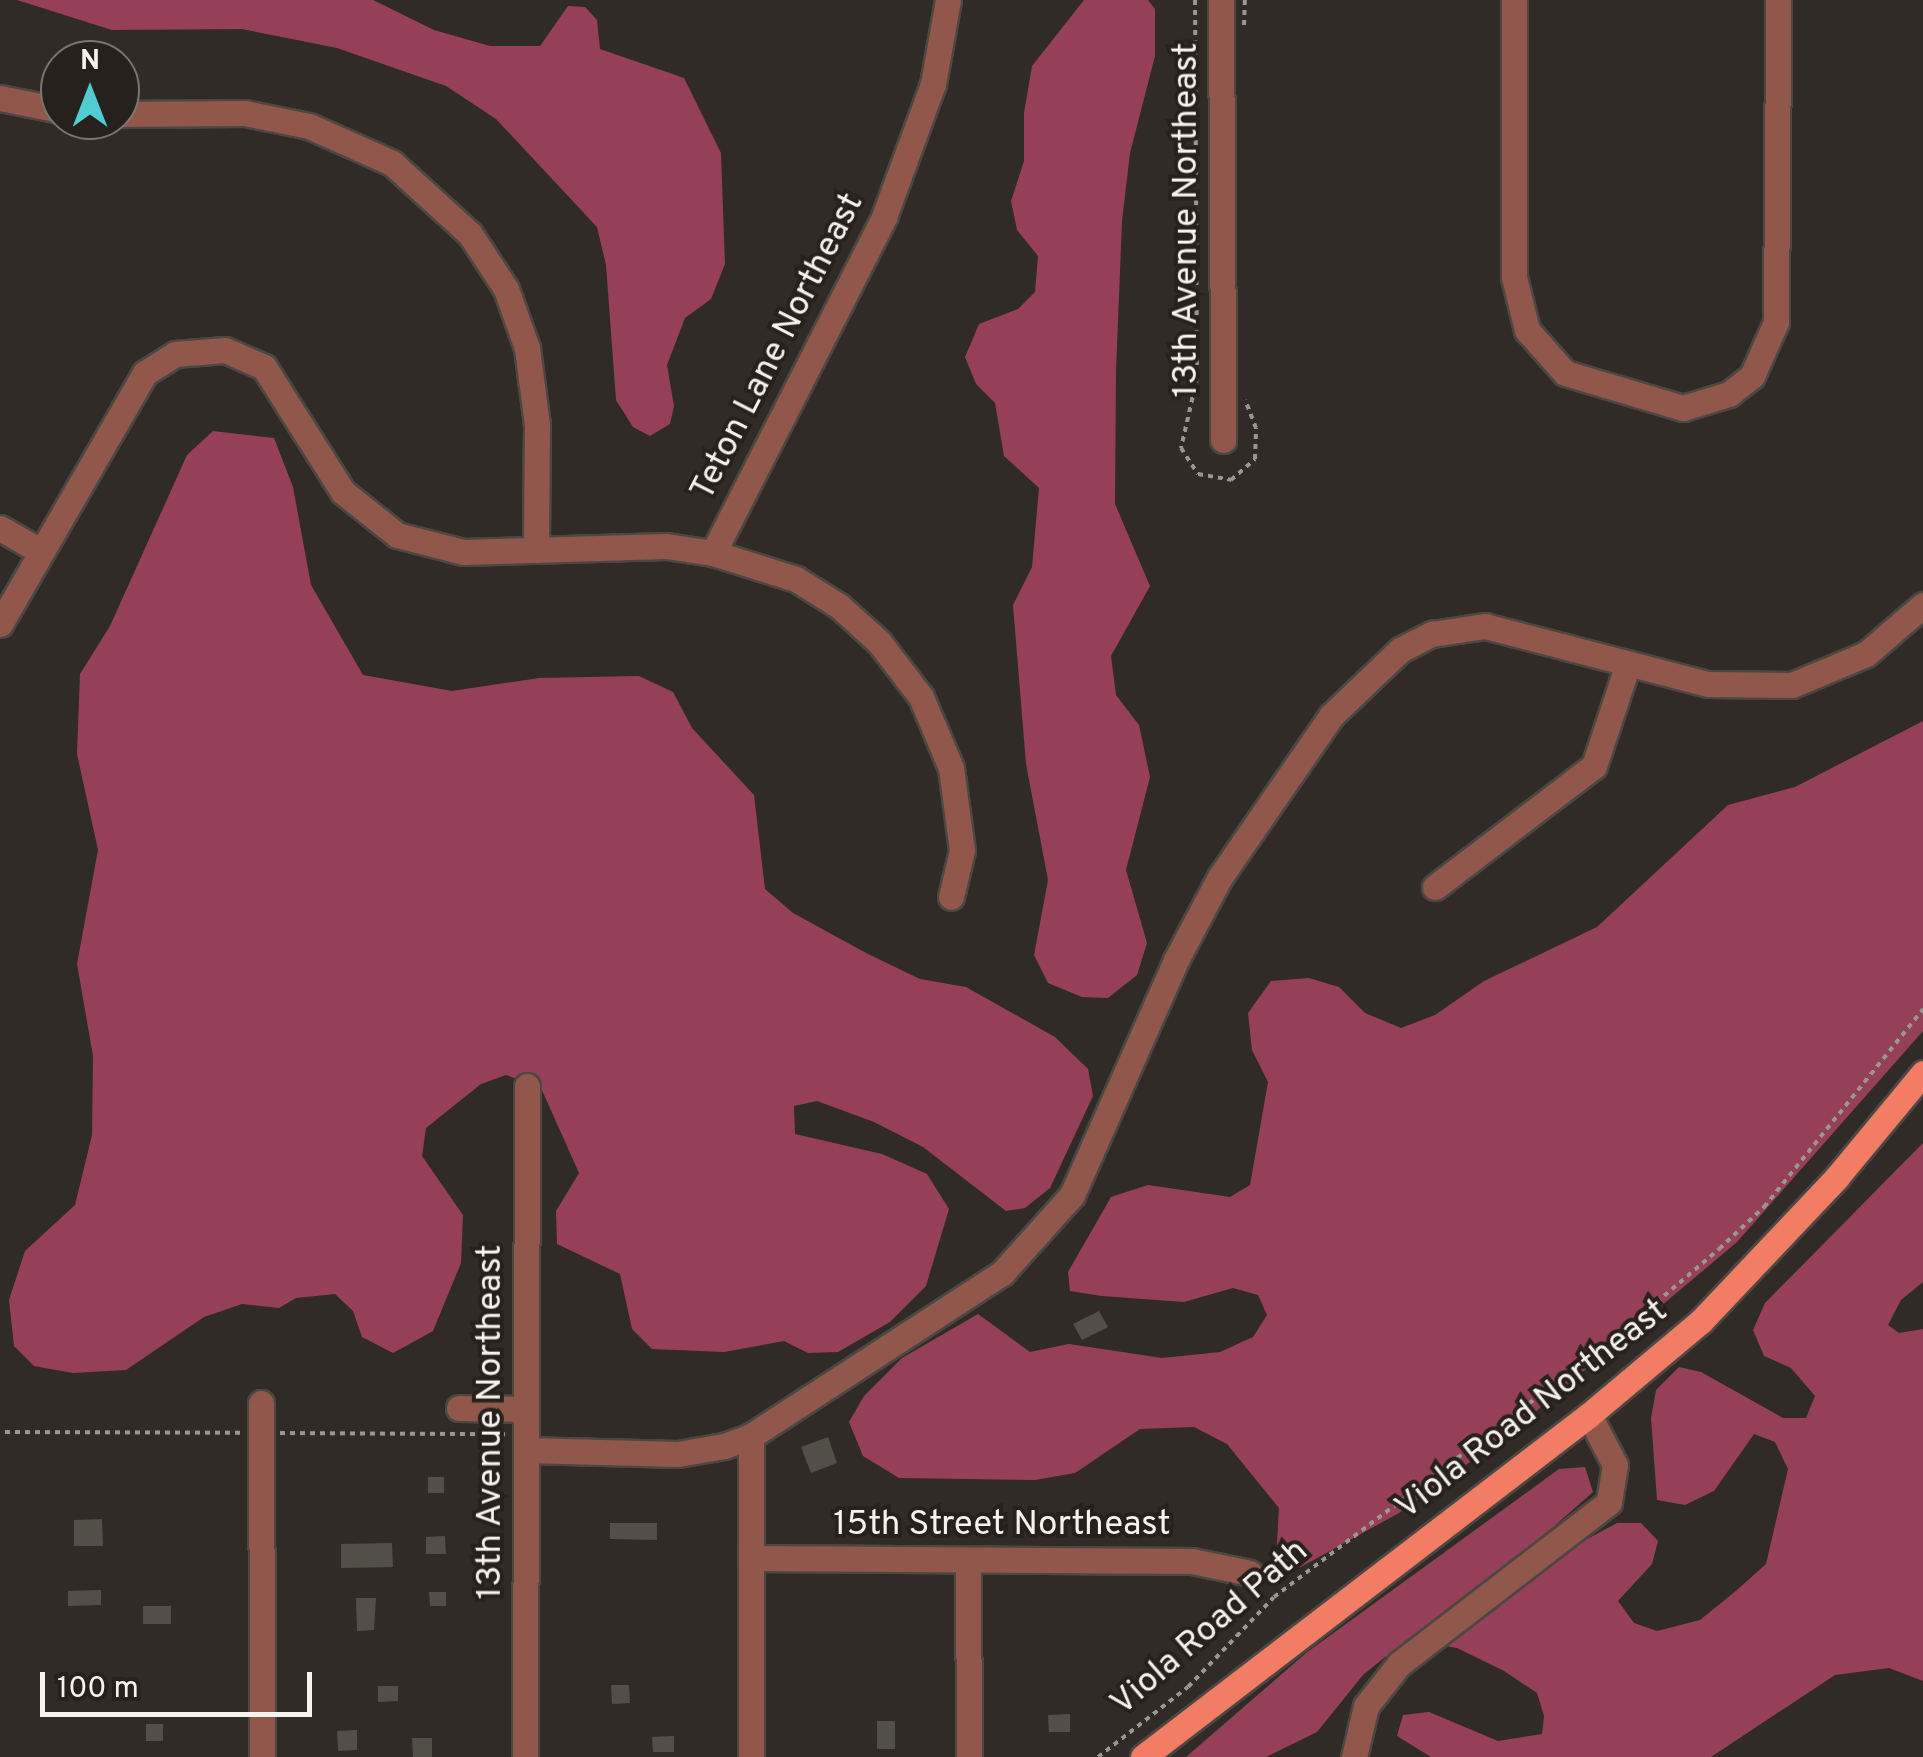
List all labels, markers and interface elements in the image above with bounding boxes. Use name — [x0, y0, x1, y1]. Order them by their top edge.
north arrow — [40, 40, 140, 140]
street label: 13th Avenue Northeast — [1166, 42, 1208, 398]
text: N — [80, 44, 100, 80]
street label: Teton Lane Northeast — [682, 186, 874, 508]
street label: 13th Avenue Northeast — [470, 1244, 512, 1600]
street label: Viola Road Northeast — [1388, 1291, 1676, 1529]
street label: 15th Street Northeast — [833, 1504, 1171, 1546]
street label: Viola Road Path — [1103, 1531, 1317, 1725]
scale bar — [45, 1652, 318, 1714]
text: 100 m — [57, 1671, 139, 1708]

